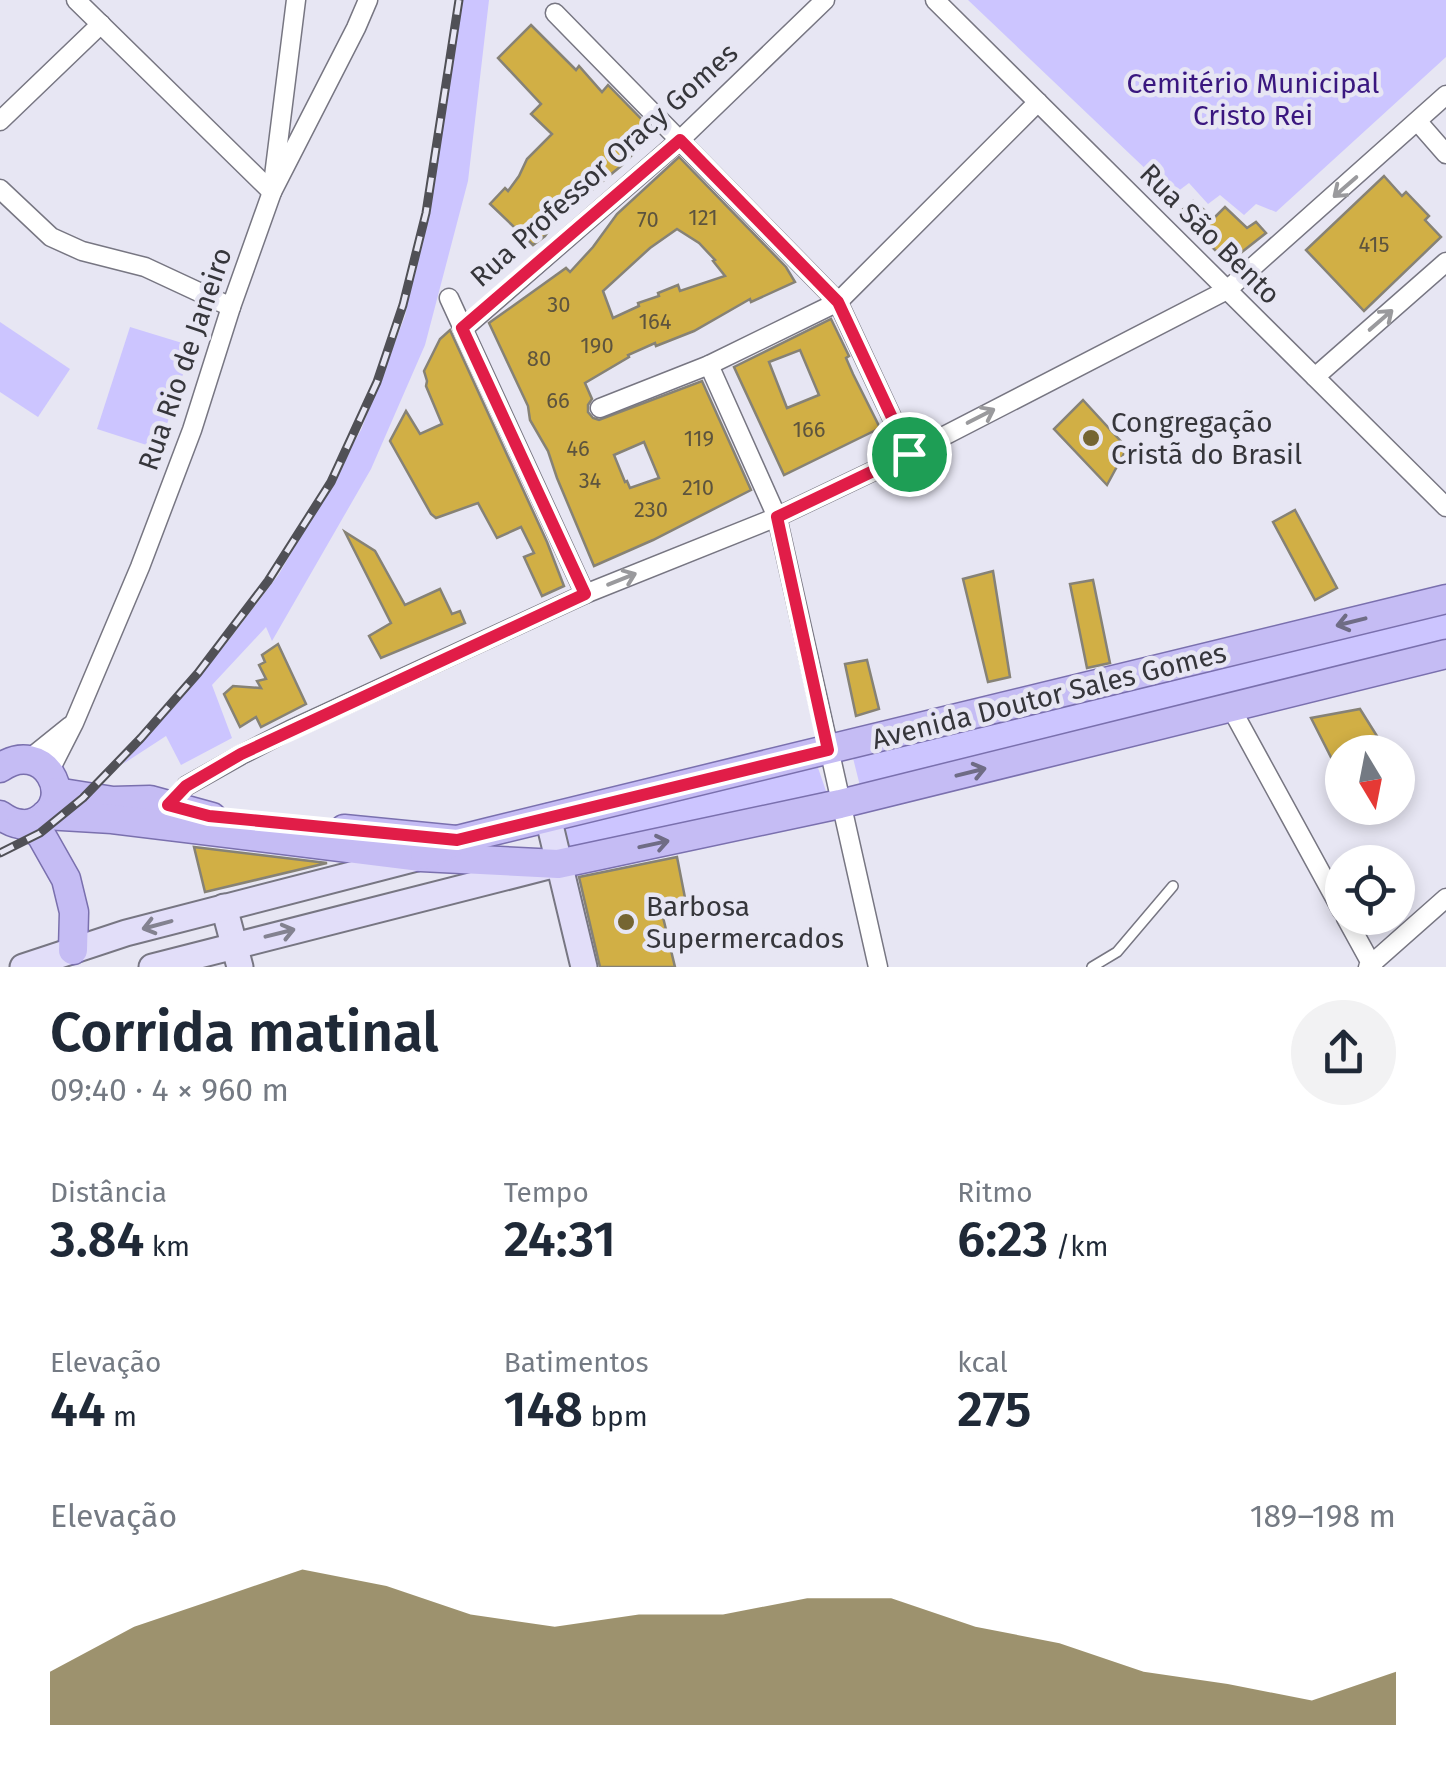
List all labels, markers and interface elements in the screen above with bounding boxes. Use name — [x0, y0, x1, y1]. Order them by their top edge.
street label: Rua Professor Oracy Gomes — [464, 36, 744, 294]
park label: Cemitério Municipal Cristo Rei — [1127, 67, 1379, 132]
street label: Rua São Bento — [1133, 157, 1287, 311]
one-way arrow — [1333, 175, 1358, 198]
house number: 121 — [688, 204, 718, 231]
house number: 70 — [637, 206, 659, 233]
house number: 415 — [1359, 231, 1389, 258]
street label: Rua Rio de Janeiro — [131, 243, 239, 475]
house number: 30 — [547, 291, 571, 318]
house number: 164 — [639, 308, 672, 335]
one-way arrow — [1367, 309, 1393, 331]
house number: 190 — [580, 332, 614, 359]
house number: 80 — [527, 345, 551, 372]
house number: 66 — [546, 387, 570, 414]
one-way arrow — [966, 406, 996, 426]
place label: Congregação Cristã do Brasil — [1111, 406, 1302, 471]
pin — [867, 412, 952, 497]
house number: 166 — [793, 416, 825, 443]
house number: 119 — [684, 425, 714, 452]
icon: arrive — [882, 427, 937, 482]
marker: Congregação Cristã do Brasil — [1080, 427, 1102, 449]
house number: 46 — [566, 435, 590, 462]
house number: 34 — [579, 467, 602, 494]
house number: 210 — [682, 474, 714, 501]
house number: 230 — [634, 496, 668, 523]
one-way arrow — [606, 569, 636, 587]
one-way arrow — [1336, 614, 1368, 632]
street label: Avenida Doutor Sales Gomes — [868, 636, 1230, 756]
north arrow — [1325, 735, 1415, 825]
map controls — [1325, 735, 1415, 935]
one-way arrow — [954, 762, 986, 780]
one-way arrow — [637, 833, 669, 852]
button: locate — [1325, 845, 1415, 935]
place label: Barbosa Supermercados — [646, 890, 844, 955]
marker: Barbosa Supermercados — [615, 911, 637, 933]
one-way arrow — [142, 916, 173, 935]
one-way arrow — [264, 923, 295, 942]
text: Corrida matinal — [50, 1000, 439, 1066]
button: share — [1291, 1000, 1396, 1105]
text: 09:40 · 4 × 960 m — [50, 1071, 289, 1109]
text: Distância — [50, 1176, 167, 1209]
text: Tempo — [504, 1176, 589, 1209]
text: Ritmo — [957, 1176, 1033, 1209]
text: 3.84 — [50, 1209, 144, 1269]
text: 24:31 — [504, 1209, 616, 1269]
text: 6:23 — [957, 1209, 1048, 1269]
text: km — [144, 1230, 190, 1263]
text: /km — [1048, 1230, 1109, 1263]
text: Elevação — [50, 1346, 161, 1379]
text: Batimentos — [504, 1346, 649, 1379]
text: kcal — [957, 1346, 1008, 1379]
text: 44 — [50, 1379, 106, 1439]
text: 148 — [504, 1379, 583, 1439]
text: 275 — [957, 1379, 1031, 1439]
text: m — [106, 1400, 137, 1433]
text: bpm — [583, 1400, 648, 1433]
text: Elevação — [50, 1497, 177, 1535]
text: 189–198 m — [1250, 1497, 1396, 1535]

